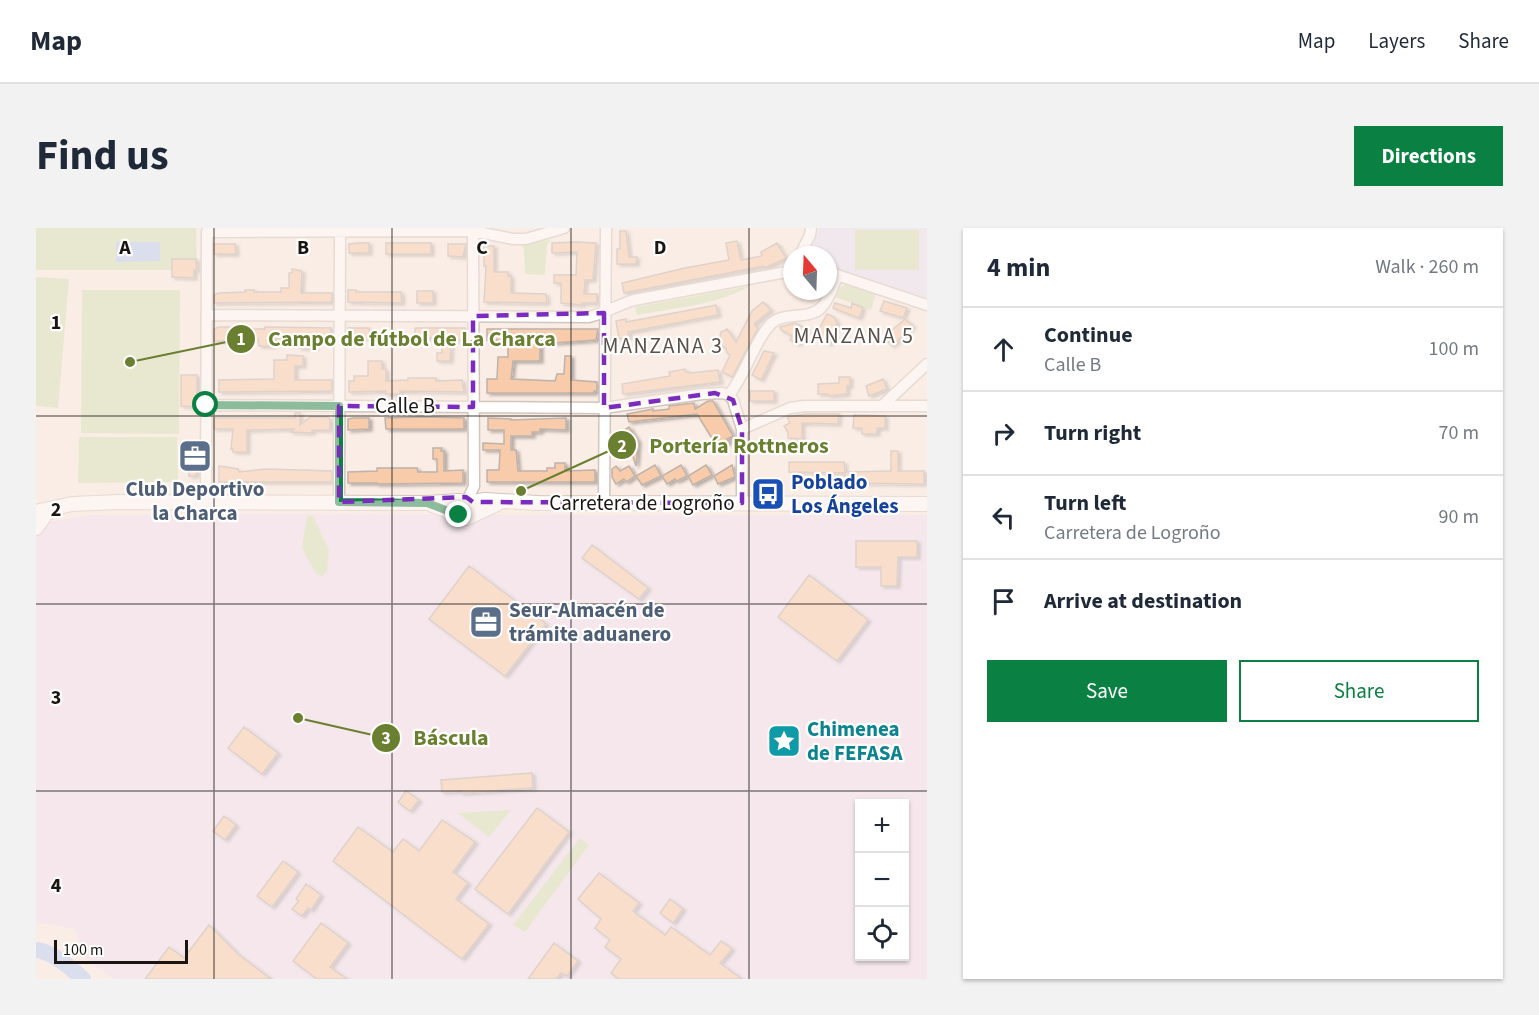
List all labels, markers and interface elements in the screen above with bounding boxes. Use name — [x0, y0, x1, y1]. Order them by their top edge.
text: Map — [30, 21, 82, 61]
text: Map — [1298, 26, 1335, 56]
text: Layers — [1368, 26, 1425, 56]
text: Share — [1458, 26, 1509, 56]
text: Find us — [36, 126, 169, 186]
button: Directions — [1354, 126, 1503, 186]
text: A — [118, 234, 131, 262]
text: B — [297, 234, 309, 262]
text: C — [476, 234, 488, 262]
text: D — [654, 234, 666, 262]
north arrow — [783, 246, 837, 300]
text: 4 min — [987, 249, 1050, 286]
text: Walk · 260 m — [1375, 253, 1479, 281]
text: 1 — [51, 309, 61, 337]
callout: Campo de fútbol de La Charca — [226, 319, 568, 359]
text: Continue — [1044, 319, 1133, 351]
district label: MANZANA 5 — [794, 320, 914, 352]
text: Campo de fútbol de La Charca — [268, 323, 556, 355]
text: 1 — [236, 327, 246, 352]
district label: MANZANA 3 — [603, 330, 723, 362]
icon: ahead — [987, 333, 1020, 366]
text: 100 m — [1429, 335, 1479, 363]
text: Calle B — [1044, 351, 1101, 379]
route start — [192, 391, 218, 417]
street label: Calle B — [375, 391, 435, 421]
icon: right — [987, 417, 1020, 450]
text: Turn right — [1044, 417, 1141, 449]
text: 70 m — [1439, 419, 1479, 447]
callout: Portería Rottneros — [607, 425, 840, 465]
text: Portería Rottneros — [649, 430, 829, 462]
text: 2 — [617, 434, 627, 459]
office icon: Club Deportivo la Charca — [177, 438, 213, 474]
place label: Poblado Los Ángeles — [791, 467, 899, 521]
place label: Club Deportivo la Charca — [126, 474, 264, 528]
bus stop icon: Poblado Los Ángeles — [750, 476, 786, 512]
text: Turn left — [1044, 487, 1126, 519]
street label: Carretera de Logroño — [549, 488, 735, 518]
text: 2 — [51, 496, 61, 524]
route end — [445, 501, 471, 527]
icon: left — [987, 501, 1020, 534]
text: 90 m — [1439, 503, 1479, 531]
text: Carretera de Logroño — [1044, 519, 1221, 547]
icon: arrive — [987, 585, 1020, 618]
text: Arrive at destination — [1044, 585, 1242, 617]
place label: Seur-Almacén de trámite aduanero — [509, 595, 671, 649]
office icon: Seur-Almacén de trámite aduanero — [468, 604, 504, 640]
button: Save — [987, 660, 1227, 722]
button: Share — [1239, 660, 1479, 722]
text: 3 — [51, 684, 61, 712]
place label: Chimenea de FEFASA — [807, 714, 904, 768]
callout: Báscula — [371, 718, 501, 758]
text: Báscula — [413, 722, 489, 754]
place icon: Chimenea de FEFASA — [766, 723, 802, 759]
text: 3 — [381, 726, 391, 751]
map controls — [855, 799, 909, 961]
button: + — [855, 799, 909, 853]
button: − — [855, 853, 909, 907]
text: 4 — [51, 872, 62, 900]
button: locate — [855, 907, 909, 961]
scale bar — [54, 937, 188, 964]
text: 100 m — [63, 939, 103, 961]

